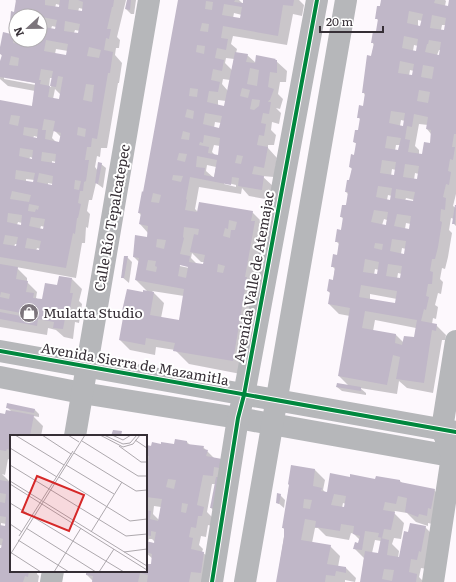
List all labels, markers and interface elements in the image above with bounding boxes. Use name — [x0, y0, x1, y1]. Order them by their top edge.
north arrow — [8, 8, 48, 48]
scale bar — [320, 8, 383, 34]
text: 20 m — [326, 12, 353, 30]
text: N — [9, 25, 27, 39]
street label: Calle Río Tepalcatepec — [88, 143, 134, 293]
street label: Avenida Valle de Atemajac — [228, 190, 278, 364]
shop icon: Mulatta Studio — [18, 302, 40, 324]
place label: Mulatta Studio — [43, 302, 143, 322]
street label: Avenida Sierra de Mazamitla — [40, 337, 231, 389]
inset map — [10, 435, 147, 572]

